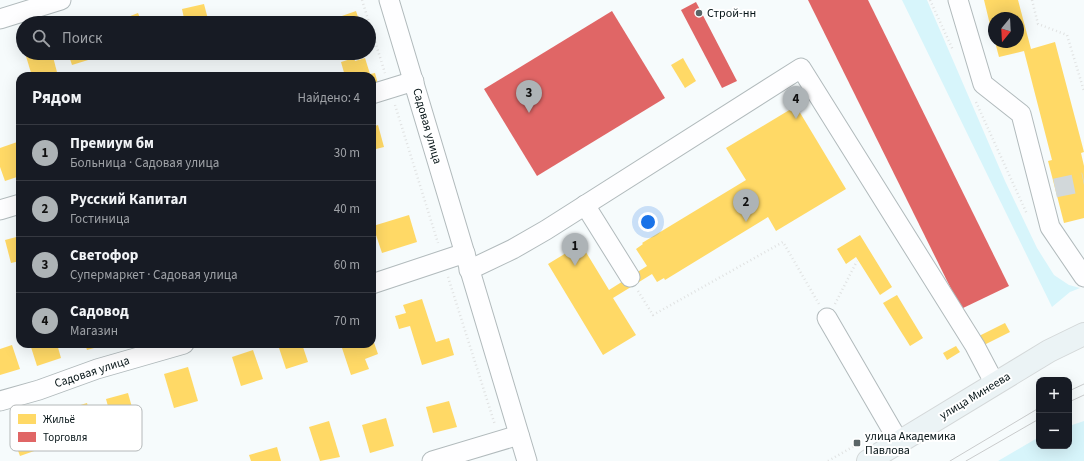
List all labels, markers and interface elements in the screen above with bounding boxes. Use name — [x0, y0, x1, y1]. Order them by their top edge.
place label: Строй-нн — [707, 5, 756, 22]
marker: Строй-нн — [694, 8, 704, 18]
north arrow — [988, 12, 1024, 48]
search box — [16, 16, 376, 60]
icon: search — [30, 27, 52, 49]
text: Поиск — [62, 28, 103, 49]
pin: 3 — [516, 80, 542, 113]
text: Рядом — [32, 86, 82, 110]
street label: Садовая улица — [408, 86, 446, 166]
pin: 4 — [783, 86, 809, 119]
text: Найдено: 4 — [298, 89, 360, 107]
text: Премиум бм — [70, 133, 154, 154]
text: 1 — [42, 144, 48, 162]
text: 30 m — [334, 144, 360, 162]
text: Больница · Садовая улица — [70, 154, 219, 172]
text: Русский Капитал — [70, 189, 187, 210]
pin: 2 — [733, 189, 759, 222]
text: 2 — [42, 200, 48, 218]
text: 40 m — [334, 200, 360, 218]
text: Гостиница — [70, 210, 130, 228]
your location — [638, 212, 658, 232]
pin: 1 — [562, 233, 588, 266]
text: Светофор — [70, 245, 138, 266]
text: 3 — [42, 256, 48, 274]
text: 60 m — [334, 256, 360, 274]
text: Супермаркет · Садовая улица — [70, 266, 238, 284]
text: Садовод — [70, 301, 129, 322]
text: 4 — [42, 312, 48, 330]
text: 70 m — [334, 312, 360, 330]
text: Магазин — [70, 322, 118, 340]
street label: Садовая улица — [52, 352, 132, 392]
street label: улица Минеева — [936, 368, 1014, 424]
map controls — [1036, 377, 1072, 449]
button: + — [1036, 377, 1072, 413]
legend — [10, 405, 142, 451]
text: Жильё — [43, 412, 76, 427]
button: − — [1036, 413, 1072, 449]
place label: улица Академика Павлова — [865, 428, 956, 459]
text: Торговля — [43, 430, 87, 445]
marker: улица Академика Павлова — [852, 438, 862, 448]

